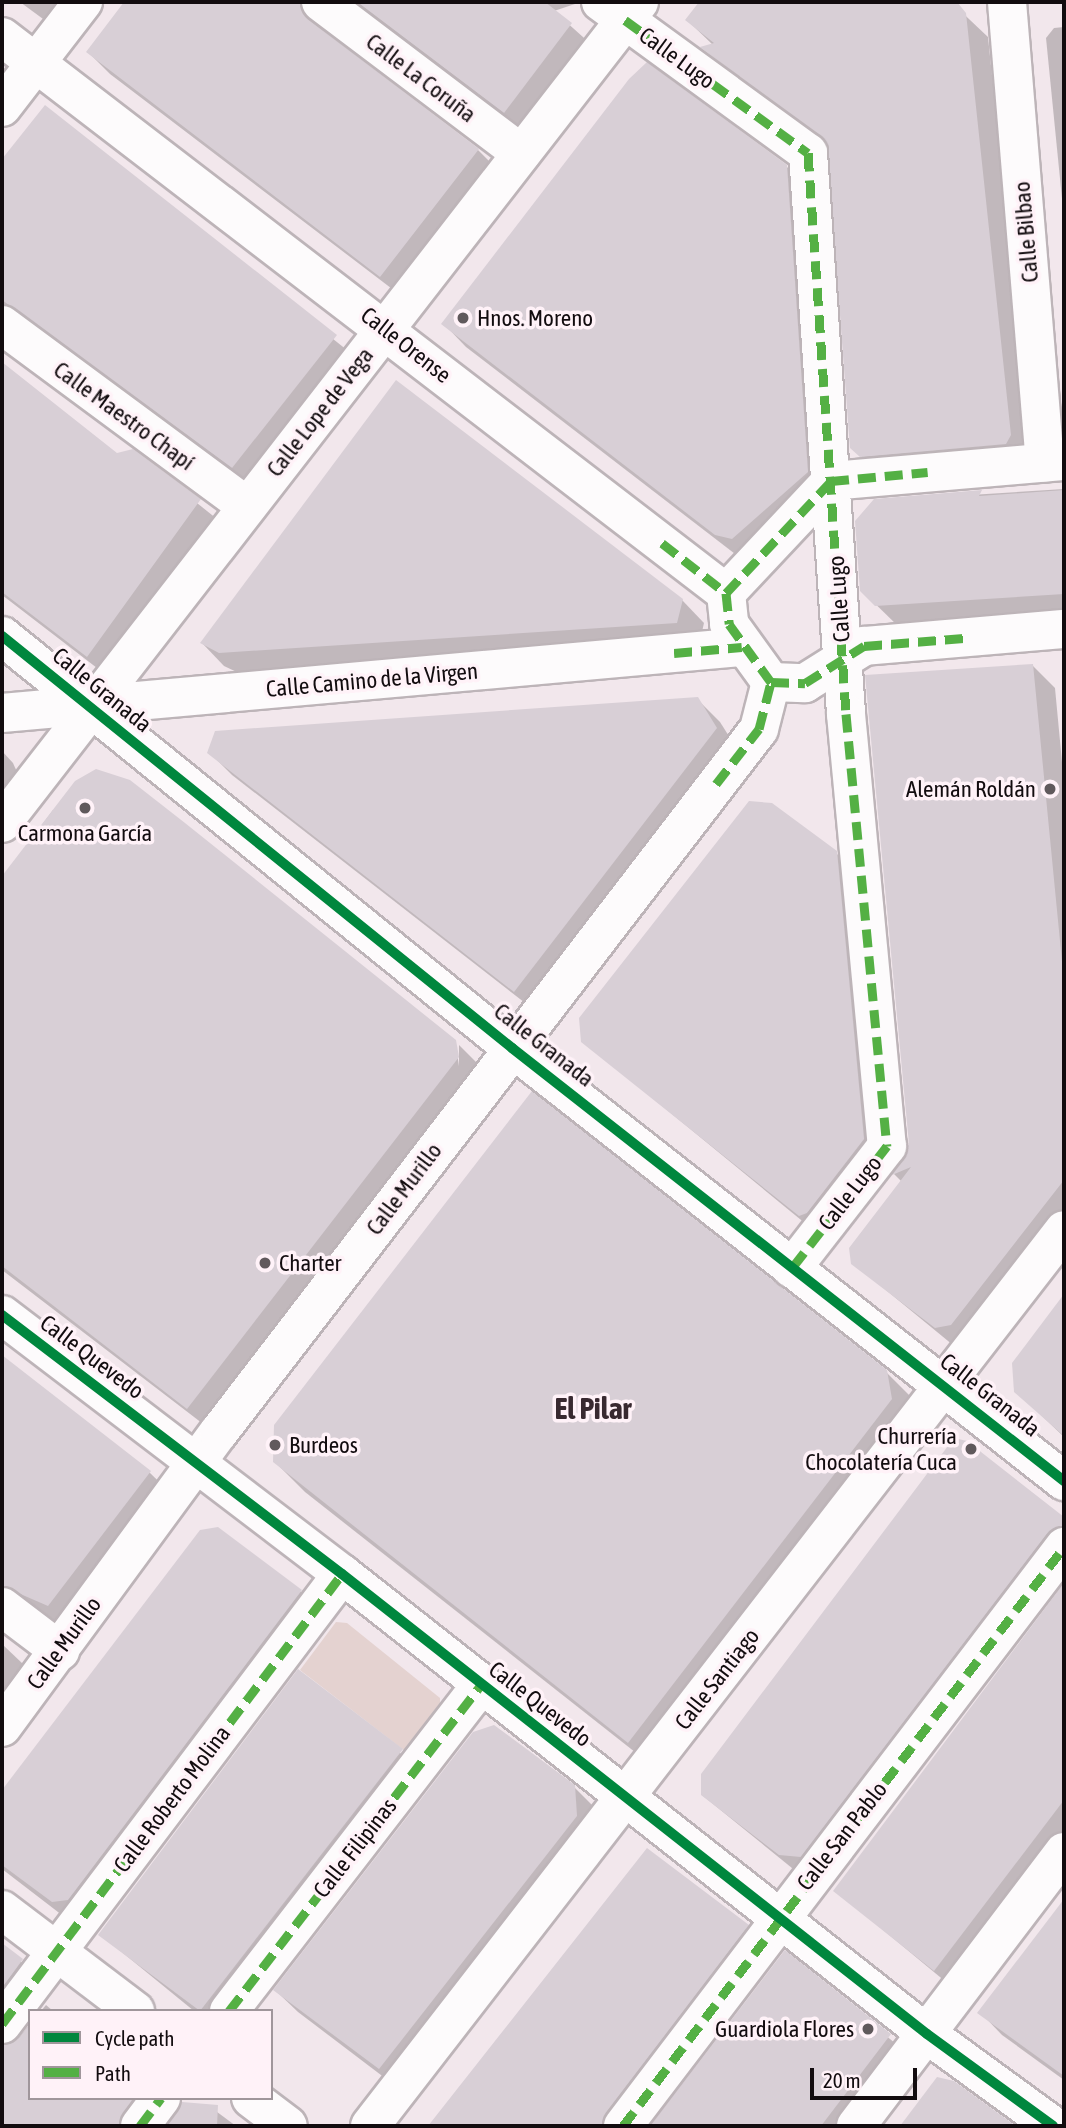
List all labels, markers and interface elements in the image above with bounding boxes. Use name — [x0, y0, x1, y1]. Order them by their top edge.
street label: Calle Lugo — [634, 21, 720, 95]
street label: Calle La Coruña — [361, 28, 481, 128]
street label: Calle Bilbao — [1008, 180, 1044, 284]
street label: Calle Orense — [355, 301, 457, 389]
place label: Hnos. Moreno — [477, 304, 593, 332]
marker: Hnos. Moreno — [455, 310, 471, 326]
street label: Calle Lope de Vega — [261, 342, 379, 482]
street label: Calle Maestro Chapí — [48, 356, 200, 476]
street label: Calle Lugo — [822, 555, 856, 643]
street label: Calle Granada — [47, 642, 157, 738]
street label: Calle Camino de la Virgen — [265, 657, 479, 703]
place label: Alemán Roldán — [906, 775, 1036, 803]
marker: Alemán Roldán — [1042, 781, 1058, 797]
marker: Carmona García — [77, 800, 93, 816]
place label: Carmona García — [18, 819, 152, 847]
street label: Calle Granada — [489, 997, 599, 1093]
street label: Calle Murillo — [360, 1138, 448, 1240]
street label: Calle Lugo — [812, 1150, 888, 1236]
place label: Charter — [279, 1249, 341, 1277]
marker: Charter — [257, 1255, 273, 1271]
street label: Calle Quevedo — [35, 1309, 149, 1405]
street label: Calle Granada — [935, 1347, 1045, 1443]
district label: El Pilar — [555, 1390, 631, 1426]
place label: Churrería Chocolatería Cuca — [805, 1422, 957, 1476]
place label: Burdeos — [289, 1431, 358, 1459]
marker: Burdeos — [267, 1437, 283, 1453]
marker: Churrería Chocolatería Cuca — [963, 1441, 979, 1457]
street label: Calle Murillo — [21, 1591, 107, 1695]
street label: Calle Santiago — [669, 1623, 765, 1735]
street label: Calle Quevedo — [483, 1655, 597, 1753]
street label: Calle Roberto Molina — [108, 1720, 236, 1878]
street label: Calle San Pablo — [791, 1776, 893, 1896]
street label: Calle Filipinas — [308, 1793, 402, 1903]
legend — [28, 2009, 273, 2100]
place label: Guardiola Flores — [715, 2015, 854, 2043]
marker: Guardiola Flores — [860, 2021, 876, 2037]
text: Cycle path — [95, 2026, 174, 2050]
scale bar — [814, 2054, 921, 2098]
text: Path — [95, 2061, 131, 2085]
text: 20 m — [823, 2068, 861, 2092]

